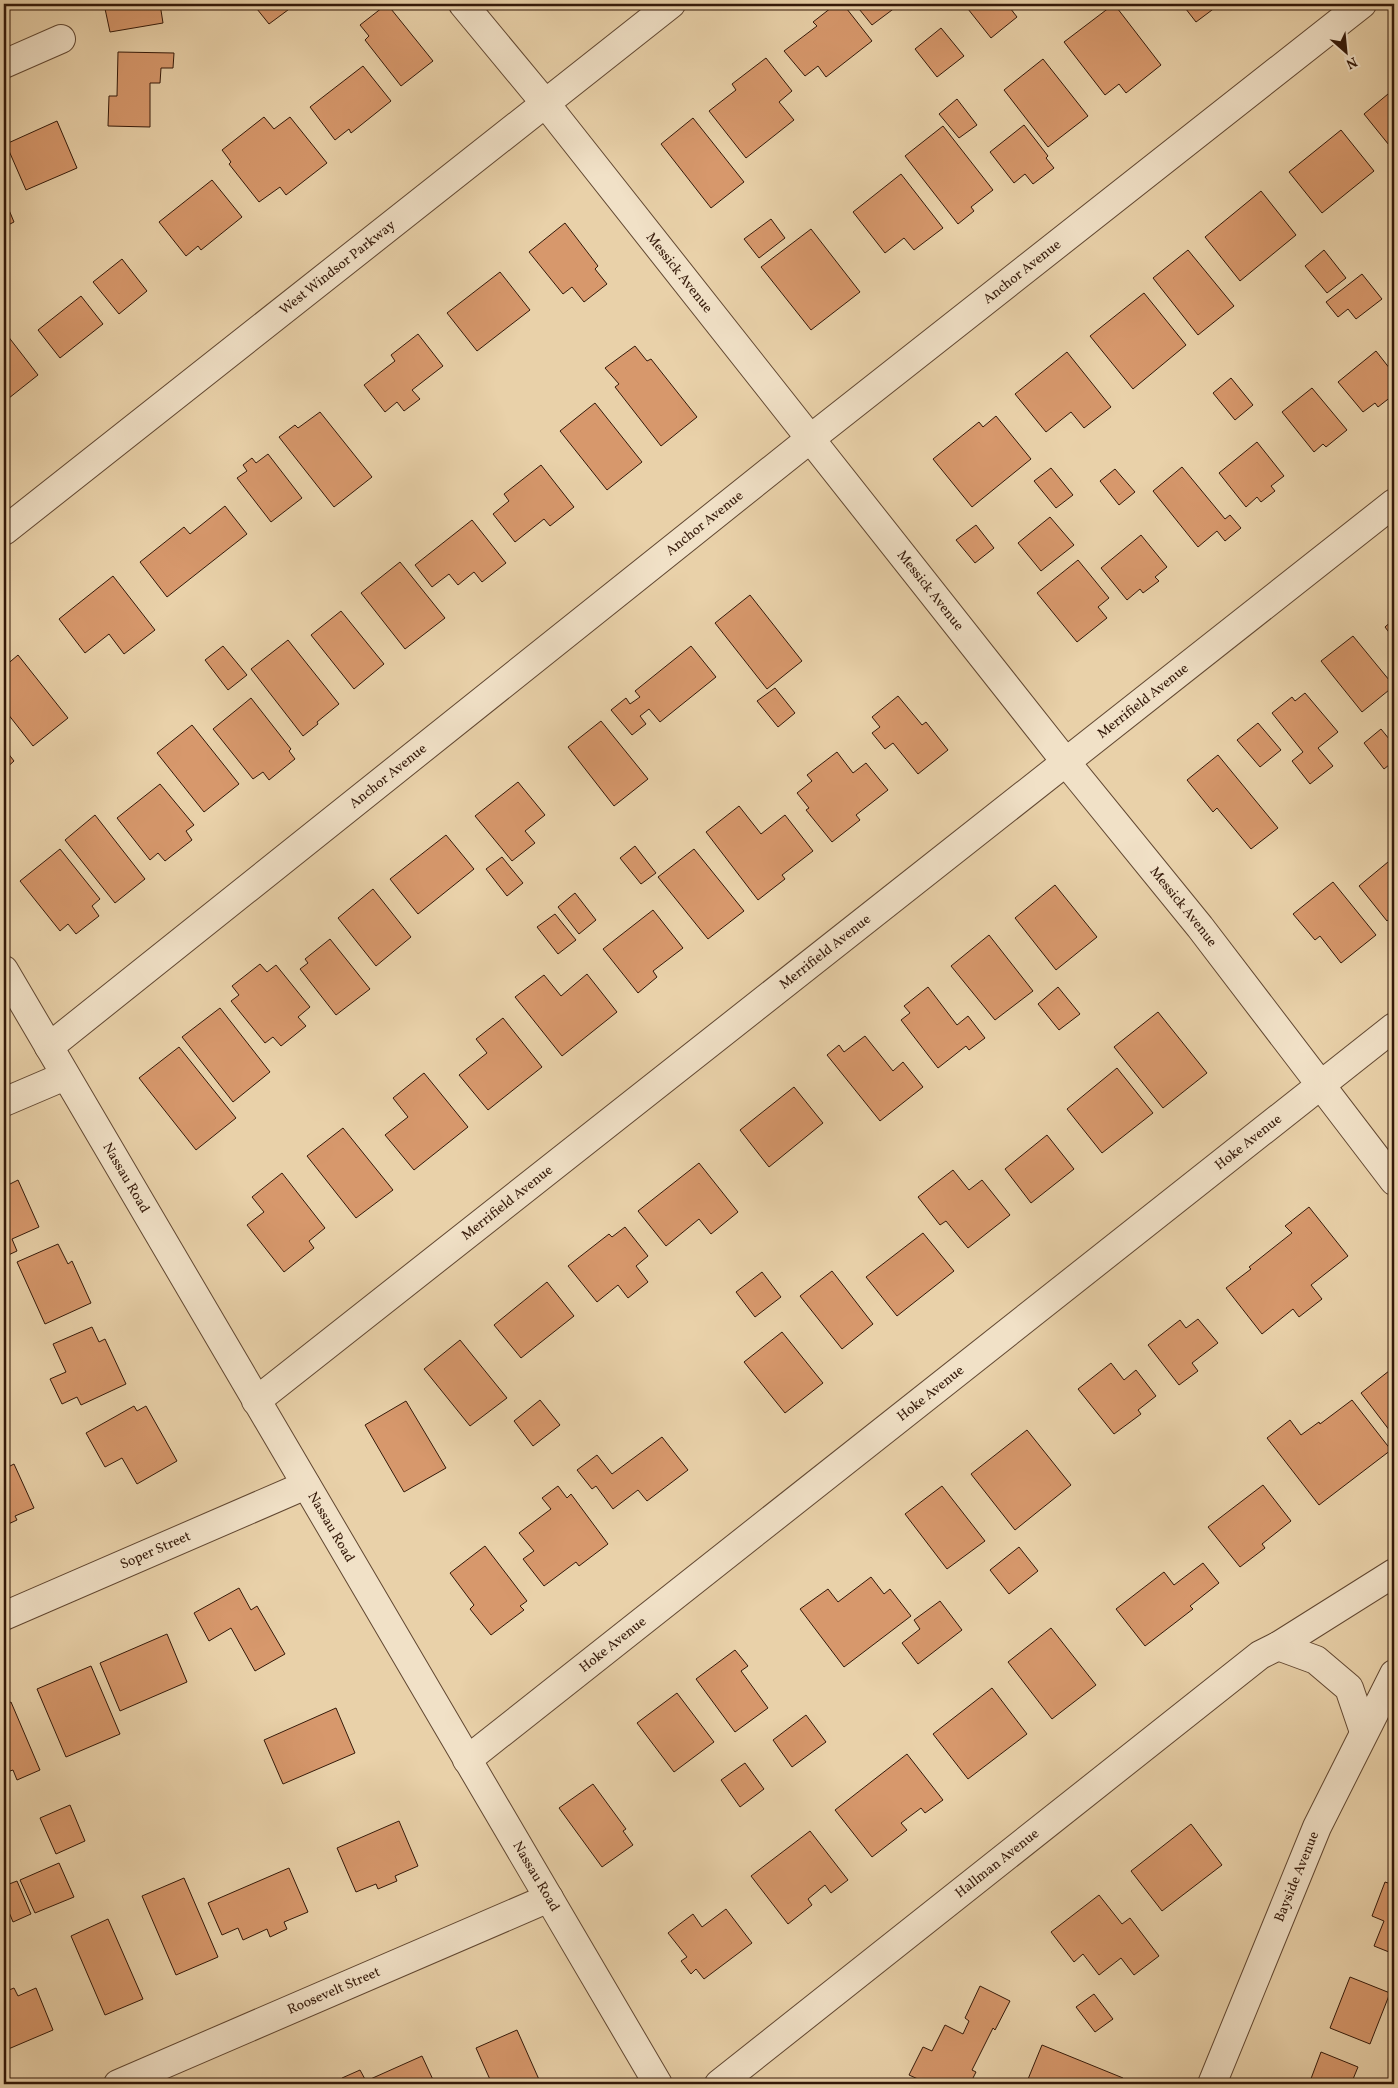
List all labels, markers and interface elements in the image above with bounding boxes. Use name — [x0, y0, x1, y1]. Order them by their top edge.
north arrow — [1320, 28, 1370, 78]
text: N — [1342, 51, 1360, 73]
street label: West Windsor Parkway — [276, 216, 400, 319]
street label: Messick Avenue — [641, 229, 717, 317]
street label: Anchor Avenue — [979, 235, 1065, 309]
street label: Anchor Avenue — [662, 486, 748, 560]
street label: Messick Avenue — [893, 546, 968, 635]
street label: Merrifield Avenue — [1093, 659, 1193, 743]
street label: Anchor Avenue — [345, 739, 431, 813]
street label: Messick Avenue — [1145, 863, 1222, 951]
street label: Merrifield Avenue — [775, 910, 875, 994]
street label: Hoke Avenue — [1211, 1110, 1286, 1175]
street label: Nassau Road — [98, 1139, 154, 1217]
street label: Merrifield Avenue — [458, 1161, 557, 1245]
street label: Hoke Avenue — [893, 1361, 968, 1426]
street label: Nassau Road — [303, 1488, 359, 1566]
street label: Soper Street — [117, 1527, 194, 1574]
street label: Hoke Avenue — [575, 1612, 651, 1677]
street label: Hallman Avenue — [951, 1824, 1043, 1903]
street label: Bayside Avenue — [1270, 1828, 1324, 1925]
street label: Nassau Road — [508, 1838, 564, 1915]
street label: Roosevelt Street — [284, 1962, 383, 2019]

